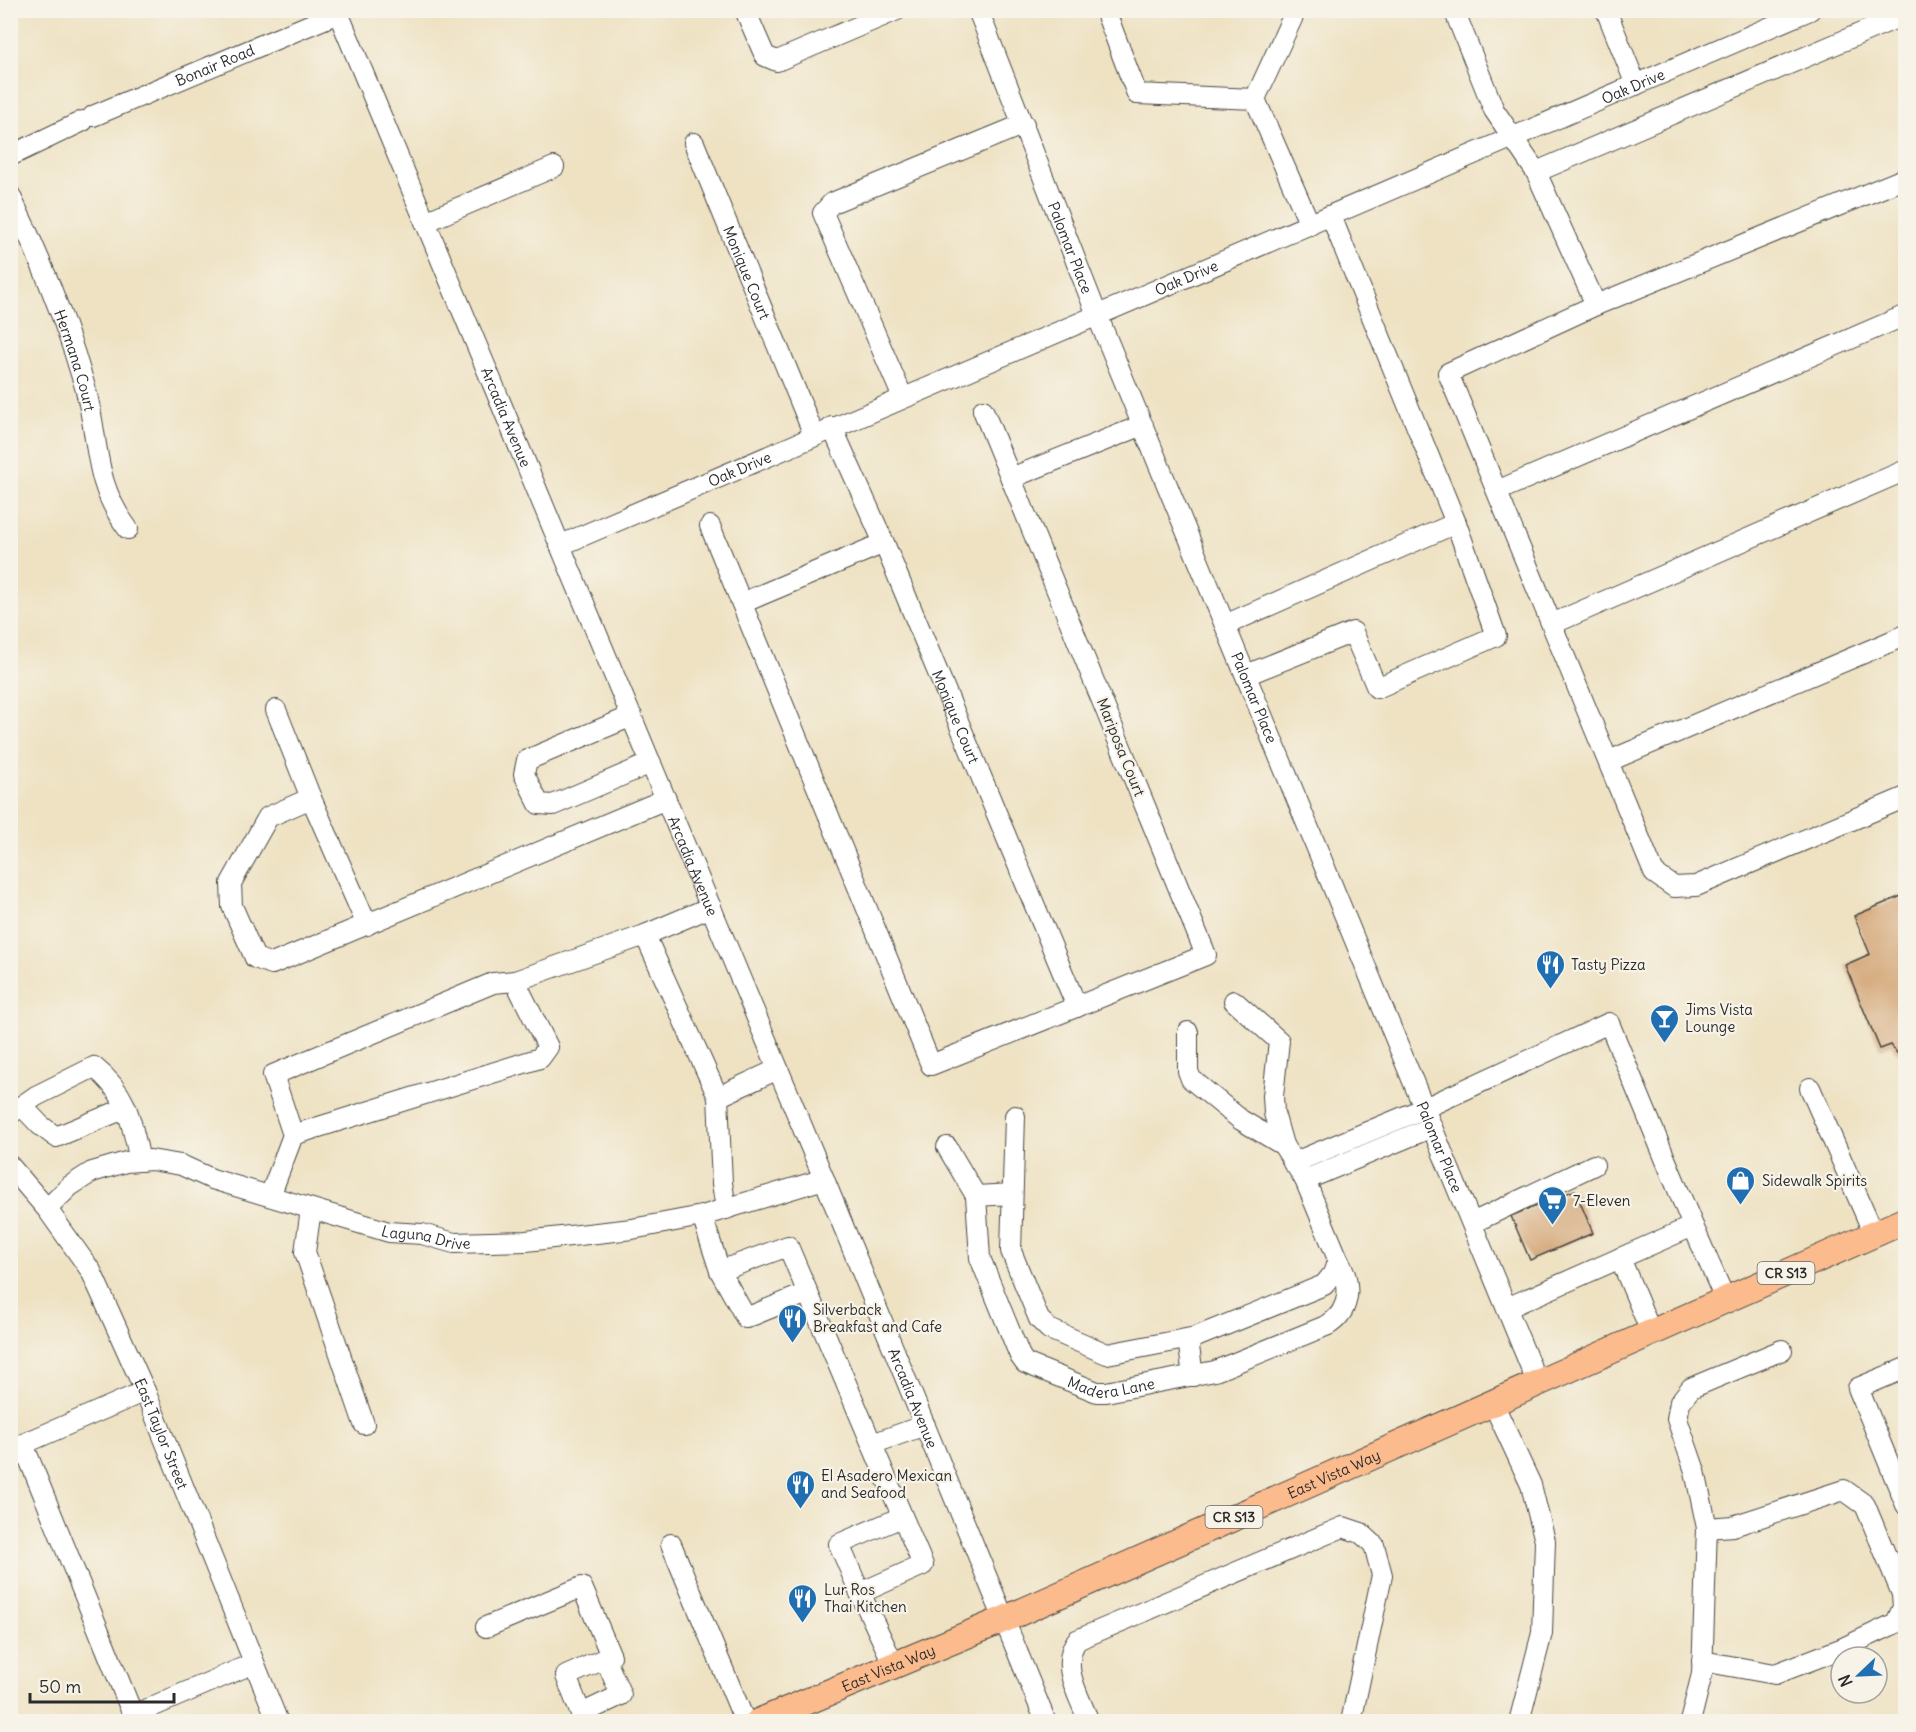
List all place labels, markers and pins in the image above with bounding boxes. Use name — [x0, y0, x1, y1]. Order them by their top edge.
restaurant icon: Tasty Pizza — [1534, 948, 1566, 990]
place label: Tasty Pizza — [1571, 955, 1646, 974]
place label: Jims Vista Lounge — [1685, 1000, 1753, 1036]
bar icon: Jims Vista Lounge — [1648, 1002, 1680, 1044]
shop icon: Sidewalk Spirits — [1725, 1164, 1757, 1206]
place label: Sidewalk Spirits — [1762, 1171, 1867, 1190]
supermarket icon: 7-Eleven — [1536, 1184, 1568, 1226]
place label: 7-Eleven — [1573, 1191, 1631, 1210]
place label: Silverback Breakfast and Cafe — [813, 1300, 942, 1336]
restaurant icon: Silverback Breakfast and Cafe — [776, 1302, 808, 1344]
place label: El Asadero Mexican and Seafood — [821, 1466, 952, 1502]
restaurant icon: El Asadero Mexican and Seafood — [784, 1468, 816, 1510]
place label: Lur Ros Thai Kitchen — [824, 1580, 907, 1616]
restaurant icon: Lur Ros Thai Kitchen — [787, 1582, 819, 1624]

